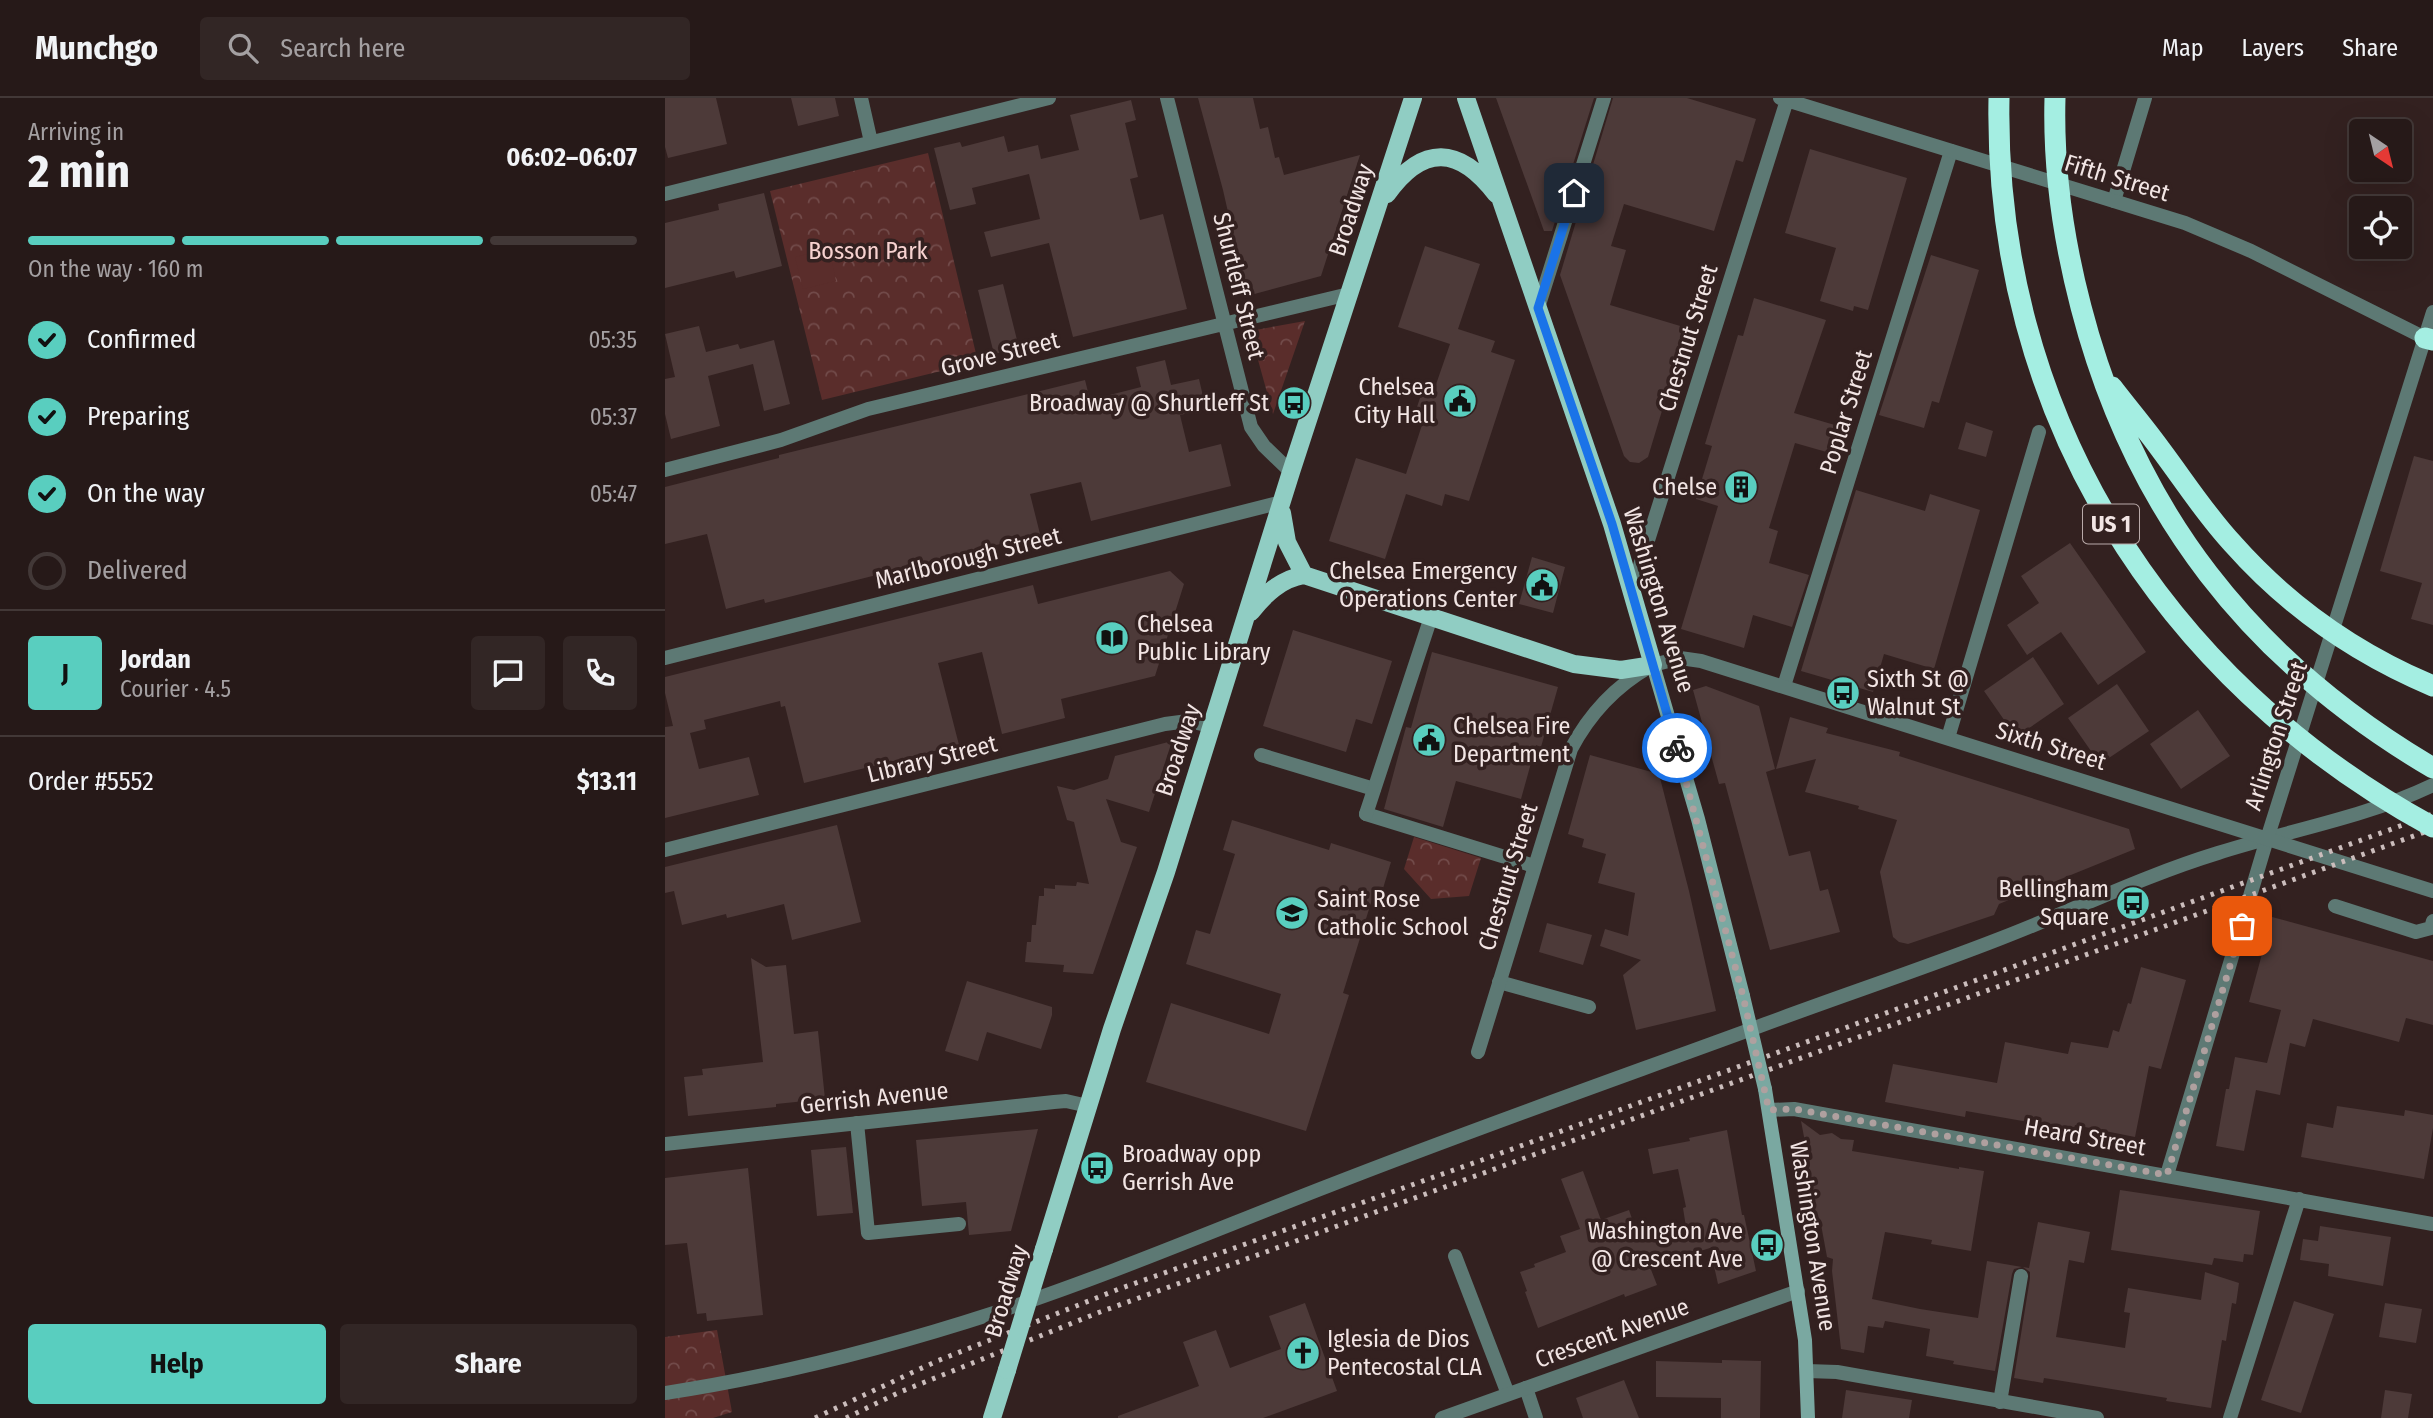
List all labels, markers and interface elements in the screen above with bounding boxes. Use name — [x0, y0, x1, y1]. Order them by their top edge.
search box — [200, 17, 690, 80]
text: Munchgo — [35, 28, 158, 68]
icon: search — [224, 29, 262, 67]
text: Search here — [280, 33, 405, 64]
text: Map — [2162, 34, 2204, 62]
text: Layers — [2242, 34, 2304, 62]
text: Share — [2342, 34, 2398, 62]
text: Arriving in — [28, 118, 124, 146]
north arrow — [2349, 119, 2411, 182]
map controls — [2349, 119, 2412, 259]
text: 06:02–06:07 — [506, 142, 637, 173]
text: 2 min — [28, 144, 130, 199]
street label: Fifth Street — [2061, 149, 2173, 207]
street label: Broadway — [1323, 160, 1379, 260]
pin — [1544, 163, 1604, 223]
icon: home — [1555, 174, 1593, 212]
button: locate — [2349, 196, 2412, 259]
street label: Shurtleff Street — [1207, 210, 1271, 363]
park label: Bosson Park — [808, 237, 929, 265]
text: On the way · 160 m — [28, 255, 203, 283]
street label: Chestnut Street — [1652, 261, 1724, 415]
icon: check — [28, 321, 66, 359]
text: Confirmed — [87, 324, 197, 355]
text: 05:35 — [588, 326, 637, 354]
street label: Grove Street — [938, 326, 1062, 382]
street label: Poplar Street — [1814, 346, 1878, 477]
place label: Chelsea City Hall — [1354, 373, 1435, 429]
public building icon: Chelsea City Hall — [1441, 382, 1479, 420]
bus stop icon: Broadway @ Shurtleff St — [1275, 384, 1313, 422]
place label: Broadway @ Shurtleff St — [1029, 389, 1269, 417]
icon: check — [28, 398, 66, 436]
text: Preparing — [87, 401, 189, 432]
text: 05:37 — [590, 403, 637, 431]
building icon: Chelse — [1722, 468, 1760, 506]
place label: Chelse — [1652, 473, 1717, 501]
icon: check — [28, 475, 66, 513]
text: On the way — [87, 478, 205, 509]
text: 05:47 — [590, 480, 637, 508]
street label: Washington Avenue — [1618, 504, 1700, 696]
road number: US 1 — [2083, 504, 2139, 544]
street label: Marlborough Street — [872, 521, 1064, 595]
text: Delivered — [87, 555, 188, 586]
place label: Chelsea Emergency Operations Center — [1329, 557, 1518, 613]
public building icon: Chelsea Emergency Operations Center — [1523, 566, 1561, 604]
place label: Chelsea Public Library — [1137, 610, 1271, 666]
library icon: Chelsea Public Library — [1093, 619, 1131, 657]
button: chat — [471, 636, 545, 710]
button: phone — [563, 636, 637, 710]
text: Jordan — [120, 644, 191, 675]
text: J — [61, 658, 69, 689]
street label: Arlington Street — [2239, 658, 2313, 814]
place label: Sixth St @ Walnut St — [1867, 665, 1969, 721]
bus stop icon: Sixth St @ Walnut St — [1824, 674, 1862, 712]
text: Courier · 4.5 — [120, 675, 231, 703]
street label: Broadway — [1150, 700, 1206, 800]
place label: Chelsea Fire Department — [1453, 712, 1570, 768]
courier — [1642, 713, 1712, 783]
street label: Sixth Street — [1993, 716, 2110, 776]
public building icon: Chelsea Fire Department — [1410, 721, 1448, 759]
street label: Library Street — [864, 729, 1000, 789]
icon: bike — [1658, 729, 1696, 767]
text: Order #5552 — [28, 766, 154, 797]
text: $13.11 — [577, 766, 637, 797]
street label: Chestnut Street — [1472, 800, 1544, 954]
place label: Bellingham Square — [1999, 875, 2109, 931]
bus stop icon: Bellingham Square — [2114, 884, 2152, 922]
place label: Saint Rose Catholic School — [1317, 885, 1469, 941]
school or university icon: Saint Rose Catholic School — [1273, 894, 1311, 932]
pin — [2212, 896, 2272, 956]
icon: bag — [2223, 907, 2261, 945]
street label: Gerrish Avenue — [798, 1076, 950, 1120]
street label: Heard Street — [2022, 1113, 2148, 1162]
street label: Washington Avenue — [1784, 1139, 1842, 1333]
place label: Broadway opp Gerrish Ave — [1122, 1140, 1261, 1196]
bus stop icon: Broadway opp Gerrish Ave — [1078, 1149, 1116, 1187]
place label: Washington Ave @ Crescent Ave — [1588, 1217, 1743, 1273]
bus stop icon: Washington Ave @ Crescent Ave — [1748, 1226, 1786, 1264]
street label: Broadway — [979, 1241, 1033, 1341]
street label: Crescent Avenue — [1531, 1292, 1693, 1374]
button: Help — [28, 1324, 326, 1404]
button: Share — [340, 1324, 637, 1404]
place label: Iglesia de Dios Pentecostal CLA — [1327, 1325, 1482, 1381]
church icon: Iglesia de Dios Pentecostal CLA — [1284, 1334, 1322, 1372]

